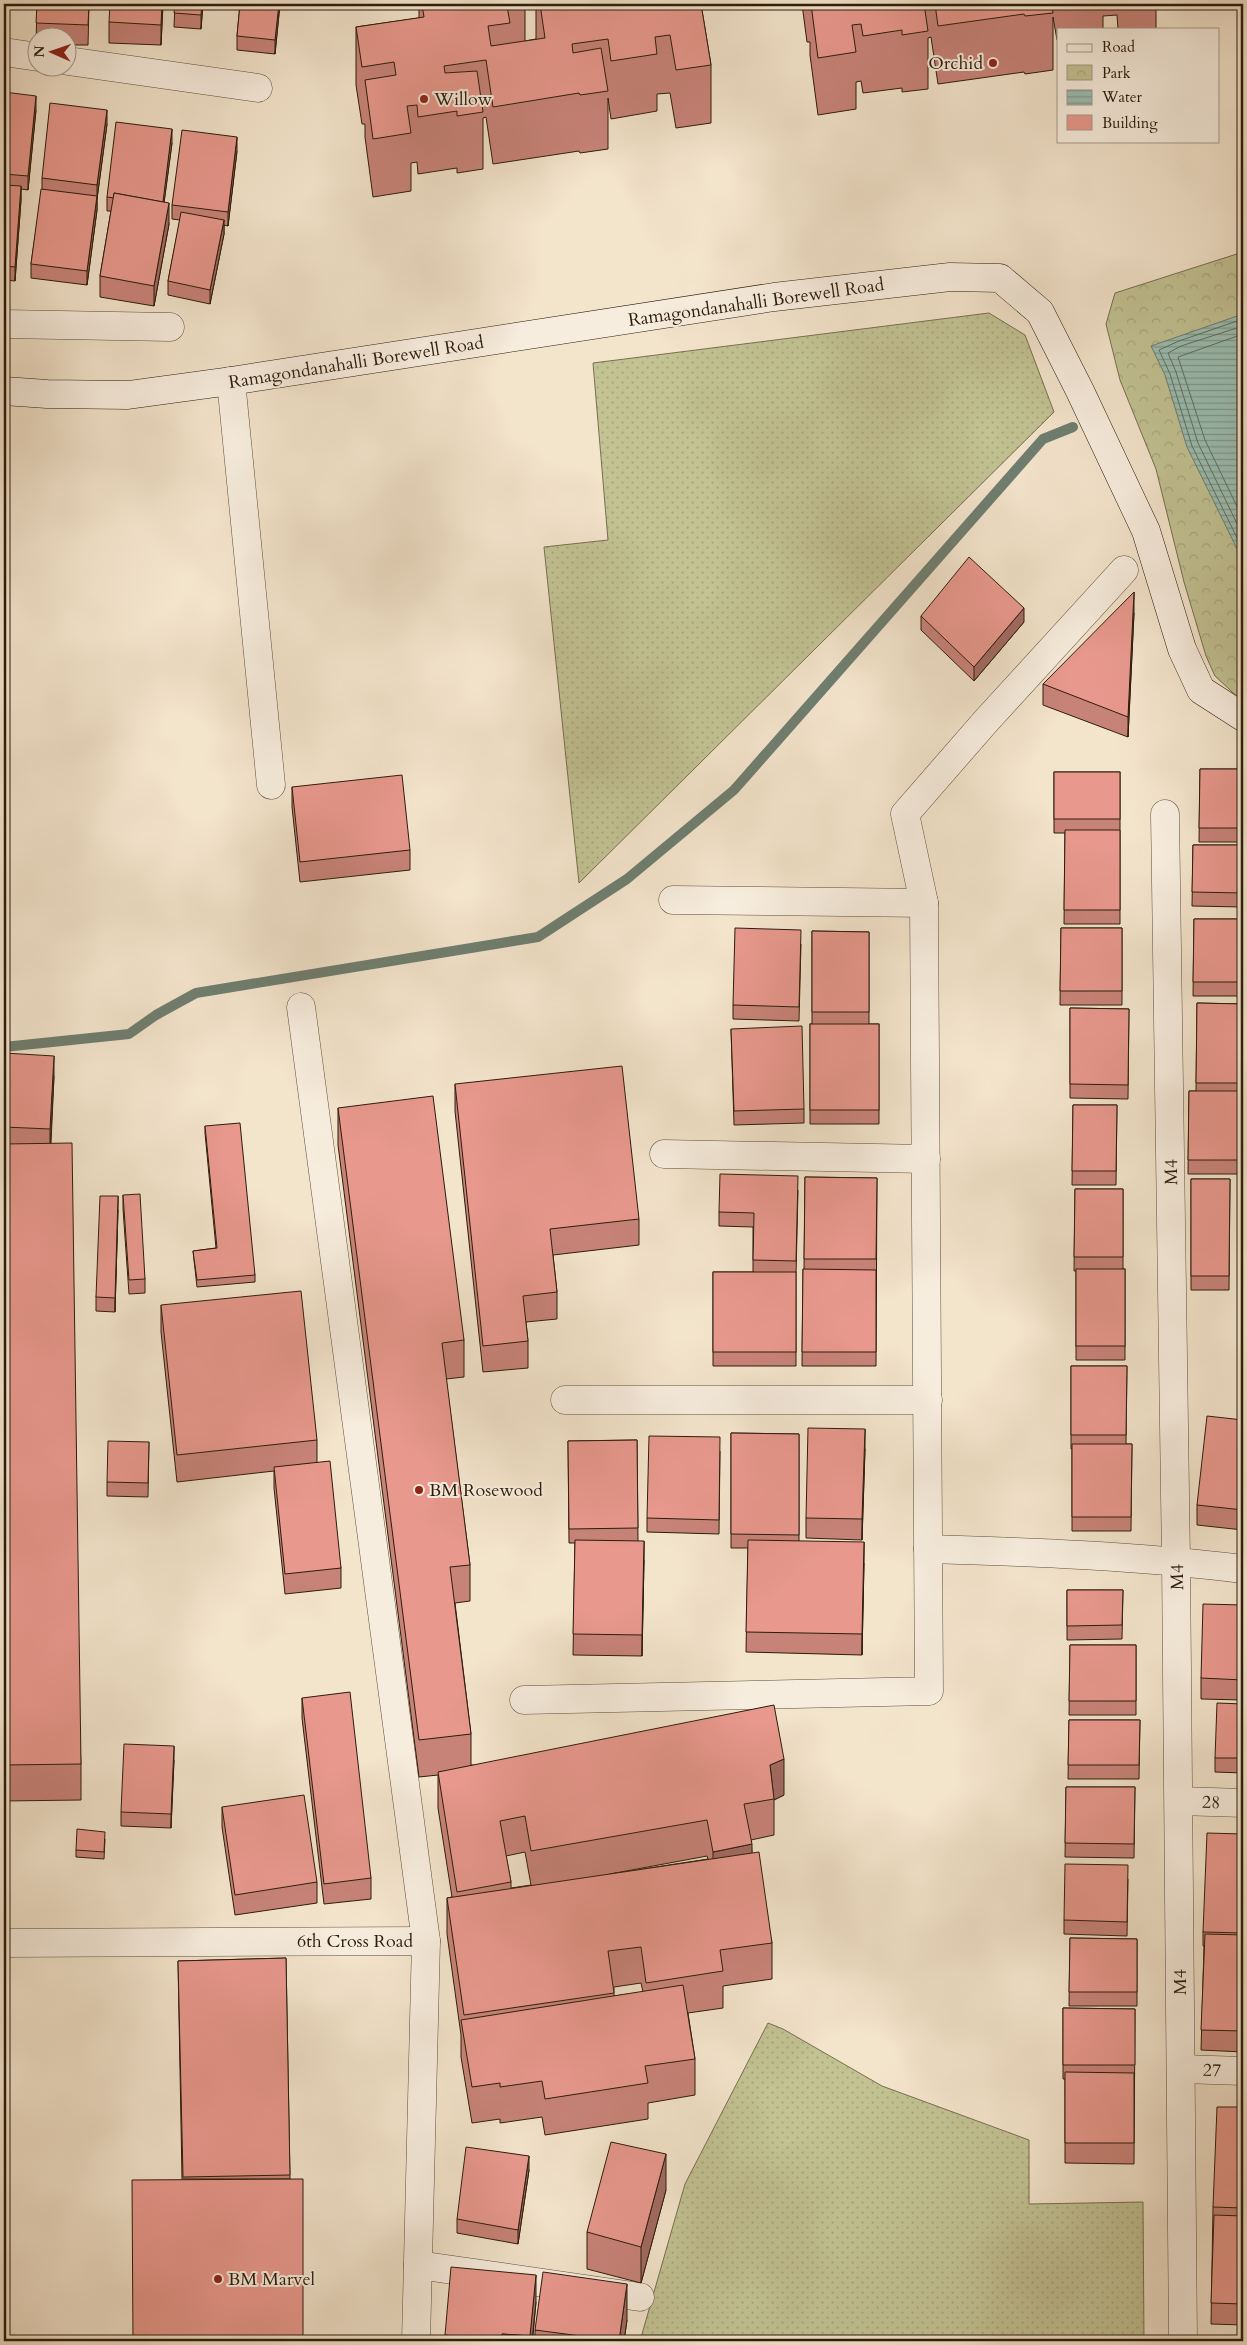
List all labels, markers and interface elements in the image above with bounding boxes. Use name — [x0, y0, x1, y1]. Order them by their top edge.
north arrow — [28, 28, 78, 78]
legend — [1057, 28, 1220, 142]
text: Road — [1102, 37, 1135, 57]
text: N — [30, 45, 49, 58]
place label: Orchid — [928, 51, 983, 76]
marker: Orchid — [987, 57, 999, 69]
text: Park — [1102, 63, 1131, 83]
place label: Willow — [433, 87, 493, 112]
text: Water — [1101, 87, 1143, 107]
marker: Willow — [418, 93, 430, 105]
text: Building — [1102, 113, 1158, 133]
street label: Ramagondanahalli Borewell Road — [626, 272, 886, 333]
street label: Ramagondanahalli Borewell Road — [227, 330, 486, 395]
street label: M4 — [1159, 1159, 1184, 1185]
place label: BM Rosewood — [429, 1478, 543, 1503]
marker: BM Rosewood — [413, 1484, 425, 1496]
street label: M4 — [1165, 1564, 1190, 1590]
street label: 28 — [1202, 1790, 1220, 1815]
street label: 6th Cross Road — [297, 1929, 413, 1954]
street label: M4 — [1168, 1969, 1193, 1995]
street label: 27 — [1202, 2058, 1222, 2083]
place label: BM Marvel — [228, 2267, 316, 2292]
marker: BM Marvel — [212, 2273, 224, 2285]

